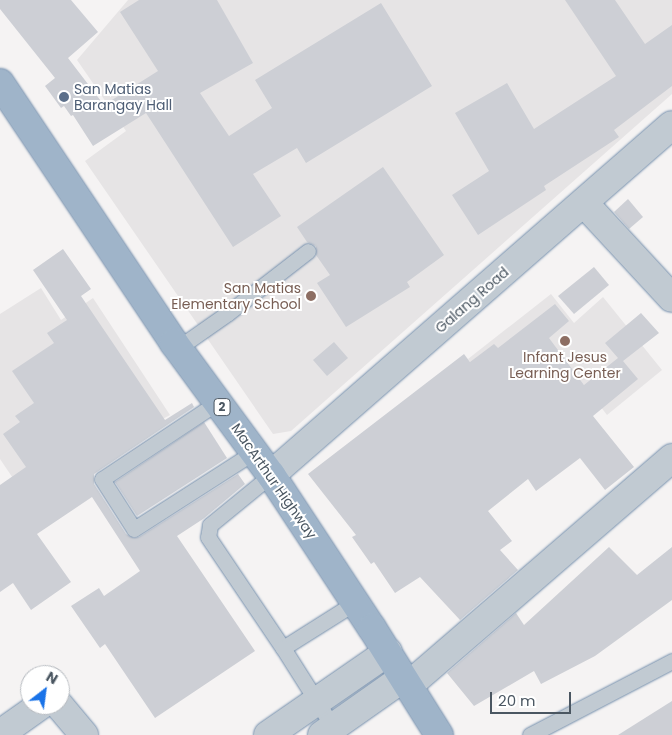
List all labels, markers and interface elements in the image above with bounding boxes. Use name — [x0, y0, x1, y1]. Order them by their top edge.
place label: San Matias Barangay Hall — [74, 81, 172, 114]
marker: San Matias Barangay Hall — [58, 91, 70, 103]
street label: Galang Road — [432, 264, 512, 336]
place label: San Matias Elementary School — [171, 280, 301, 312]
marker: San Matias Elementary School — [305, 290, 317, 302]
marker: Infant Jesus Learning Center — [559, 335, 571, 347]
place label: Infant Jesus Learning Center — [509, 349, 621, 382]
road number: 2 — [213, 398, 231, 417]
street label: MacArthur Highway — [228, 420, 320, 542]
north arrow — [20, 665, 70, 715]
text: N — [42, 667, 62, 689]
scale bar — [492, 682, 573, 714]
text: 20 m — [498, 690, 536, 711]

